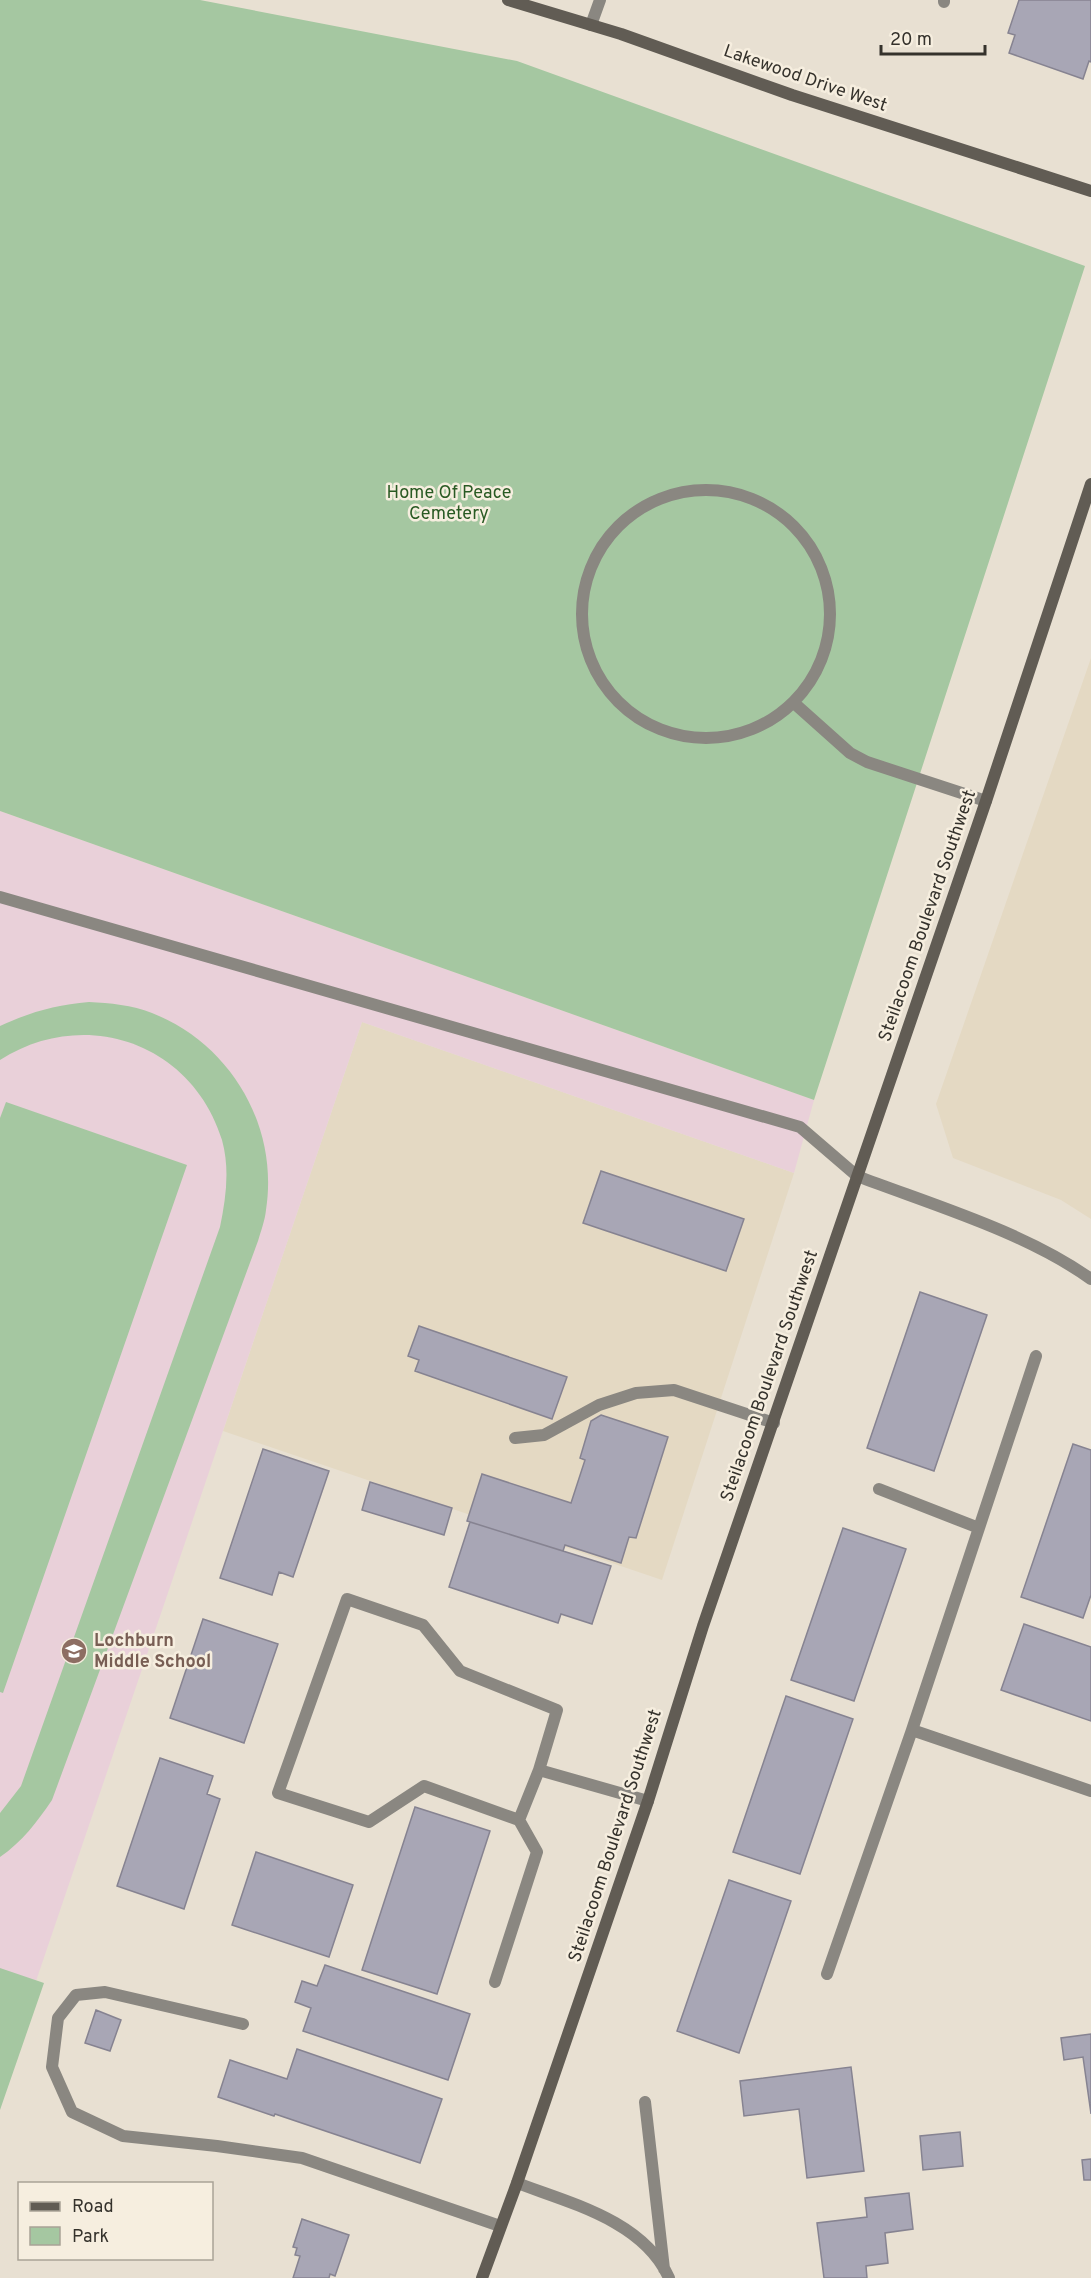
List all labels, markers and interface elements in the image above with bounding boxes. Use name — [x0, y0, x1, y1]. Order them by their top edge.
scale bar — [881, 18, 984, 56]
text: 20 m — [890, 29, 932, 52]
street label: Lakewood Drive West — [720, 40, 890, 118]
park label: Home Of Peace Cemetery — [387, 482, 511, 526]
street label: Steilacoom Boulevard Southwest — [874, 787, 982, 1045]
street label: Steilacoom Boulevard Southwest — [716, 1247, 824, 1505]
place label: Lochburn Middle School — [94, 1630, 211, 1674]
school or university icon: Lochburn Middle School — [59, 1636, 89, 1666]
street label: Steilacoom Boulevard Southwest — [564, 1707, 668, 1965]
legend — [18, 2182, 213, 2260]
text: Road — [72, 2196, 114, 2219]
text: Park — [72, 2226, 109, 2249]

